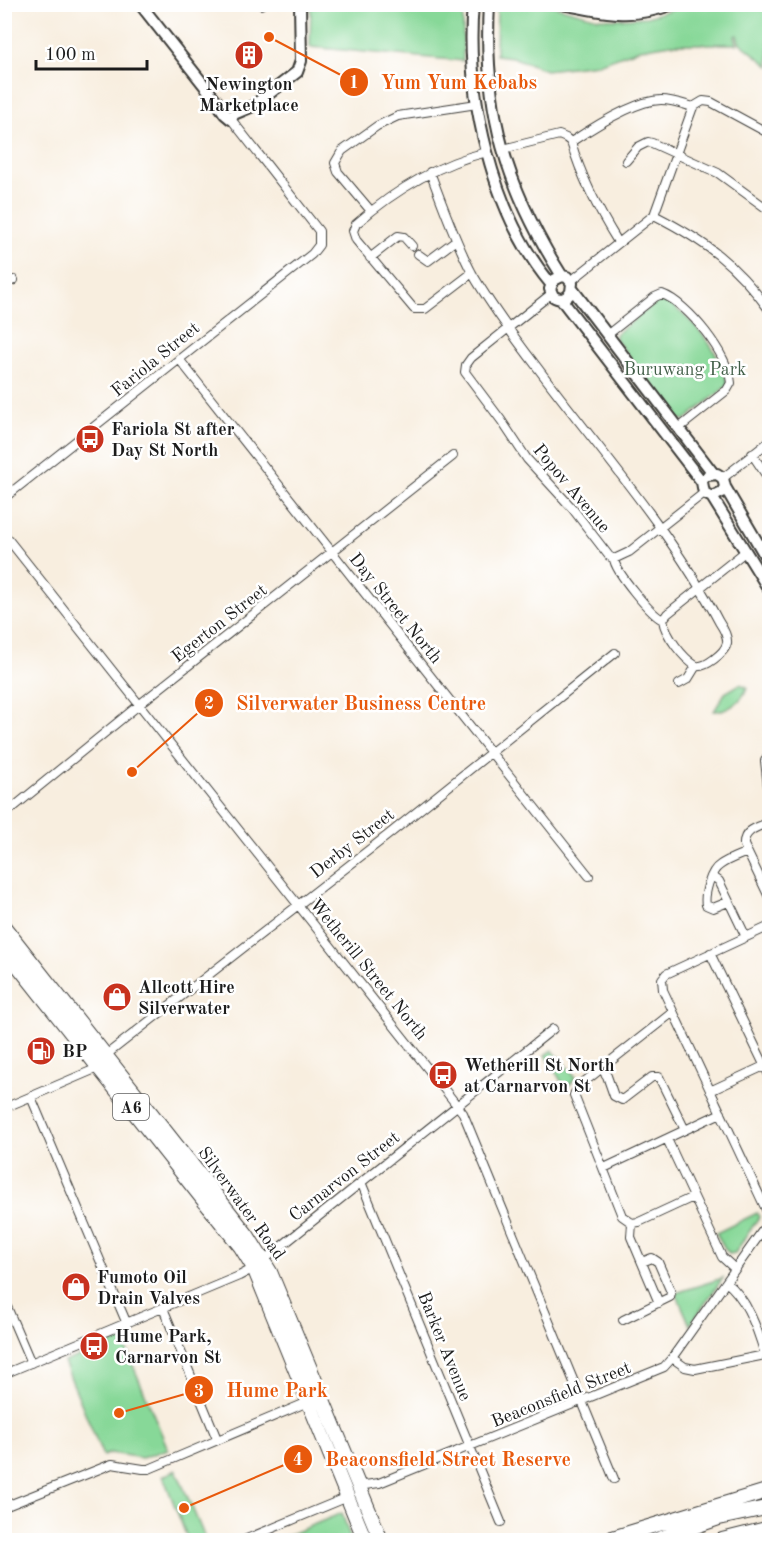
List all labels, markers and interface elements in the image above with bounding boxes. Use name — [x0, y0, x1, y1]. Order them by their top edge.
scale bar — [36, 33, 147, 71]
building icon: Newington Marketplace — [233, 39, 265, 71]
text: 100 m — [45, 46, 96, 64]
callout: Yum Yum Kebabs — [339, 63, 549, 101]
text: 1 — [349, 74, 359, 92]
text: Yum Yum Kebabs — [381, 74, 537, 94]
place label: Newington Marketplace — [199, 76, 299, 115]
street label: Fariola Street — [108, 319, 203, 401]
park label: Buruwang Park — [624, 361, 746, 379]
place label: Fariola St after Day St North — [111, 421, 235, 460]
bus stop icon: Fariola St after Day St North — [74, 423, 106, 455]
street label: Popov Avenue — [529, 441, 613, 536]
street label: Day Street North — [345, 550, 445, 667]
street label: Egerton Street — [169, 581, 271, 666]
callout: Silverwater Business Centre — [194, 684, 498, 722]
text: 2 — [204, 695, 214, 713]
text: Silverwater Business Centre — [236, 695, 486, 715]
street label: Derby Street — [307, 806, 398, 882]
street label: Wetherill Street North — [306, 896, 431, 1044]
place label: Allcott Hire Silverwater — [138, 979, 235, 1018]
shop icon: Allcott Hire Silverwater — [101, 981, 133, 1013]
fuel station icon: BP — [25, 1035, 57, 1067]
place label: BP — [62, 1043, 87, 1061]
place label: Wetherill St North at Carnarvon St — [464, 1057, 615, 1096]
bus stop icon: Wetherill St North at Carnarvon St — [427, 1059, 459, 1091]
road number: A6 — [113, 1094, 149, 1120]
street label: Carnarvon Street — [286, 1128, 403, 1225]
street label: Silverwater Road — [194, 1144, 288, 1263]
place label: Fumoto Oil Drain Valves — [97, 1269, 200, 1308]
shop icon: Fumoto Oil Drain Valves — [60, 1271, 92, 1303]
street label: Barker Avenue — [414, 1289, 474, 1403]
place label: Hume Park, Carnarvon St — [115, 1328, 222, 1367]
bus stop icon: Hume Park, Carnarvon St — [78, 1330, 110, 1362]
street label: Beaconsfield Street — [489, 1359, 634, 1431]
callout: Hume Park — [184, 1371, 340, 1409]
text: Hume Park — [226, 1382, 328, 1402]
text: 3 — [194, 1383, 204, 1401]
callout: Beaconsfield Street Reserve — [283, 1440, 583, 1478]
text: 4 — [293, 1451, 303, 1469]
text: Beaconsfield Street Reserve — [325, 1451, 571, 1471]

